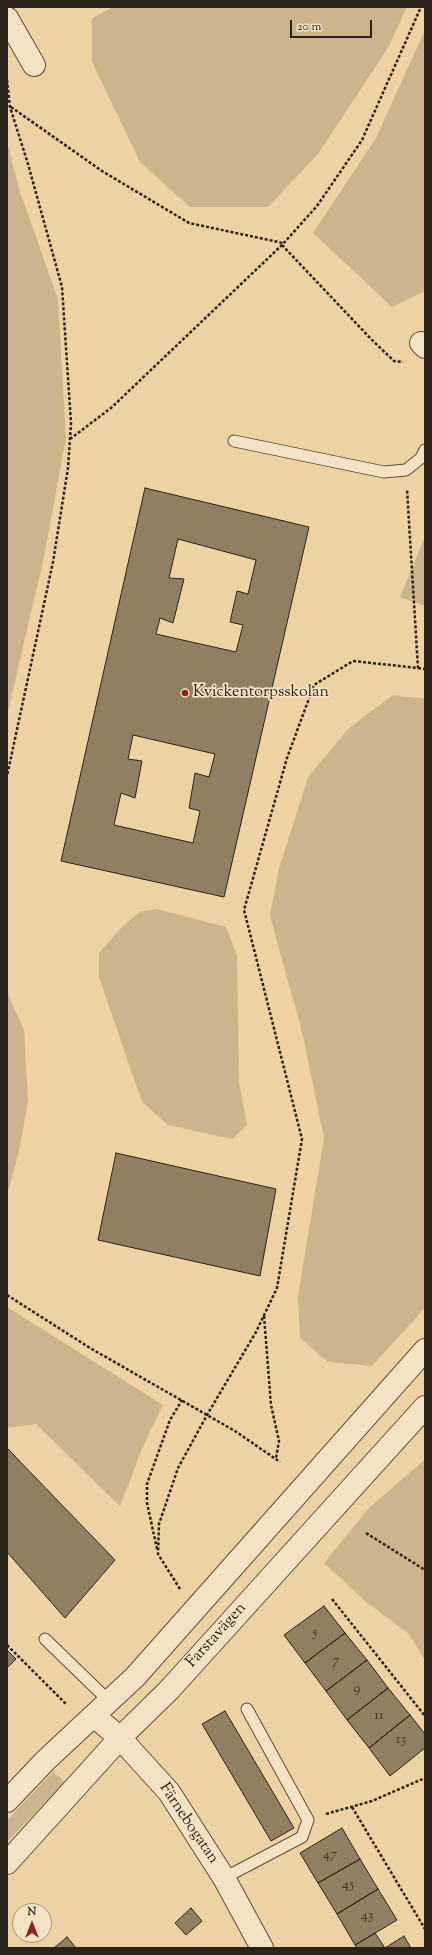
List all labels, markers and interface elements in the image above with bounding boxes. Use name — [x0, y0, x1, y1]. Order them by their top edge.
scale bar — [292, 12, 374, 38]
text: 20 m — [297, 18, 321, 36]
place label: Kvickentorpsskolan — [193, 683, 329, 703]
marker: Kvickentorpsskolan — [180, 688, 190, 698]
street label: Farstavägen — [183, 1600, 251, 1672]
house number: 5 — [313, 1626, 317, 1642]
house number: 7 — [332, 1654, 340, 1670]
house number: 9 — [354, 1682, 360, 1698]
house number: 11 — [374, 1709, 384, 1725]
house number: 13 — [396, 1733, 406, 1749]
street label: Färnebogatan — [154, 1780, 222, 1868]
house number: 47 — [323, 1848, 337, 1864]
house number: 45 — [342, 1878, 354, 1894]
north arrow — [12, 1903, 52, 1943]
text: N — [28, 1904, 36, 1920]
house number: 43 — [361, 1909, 373, 1925]

